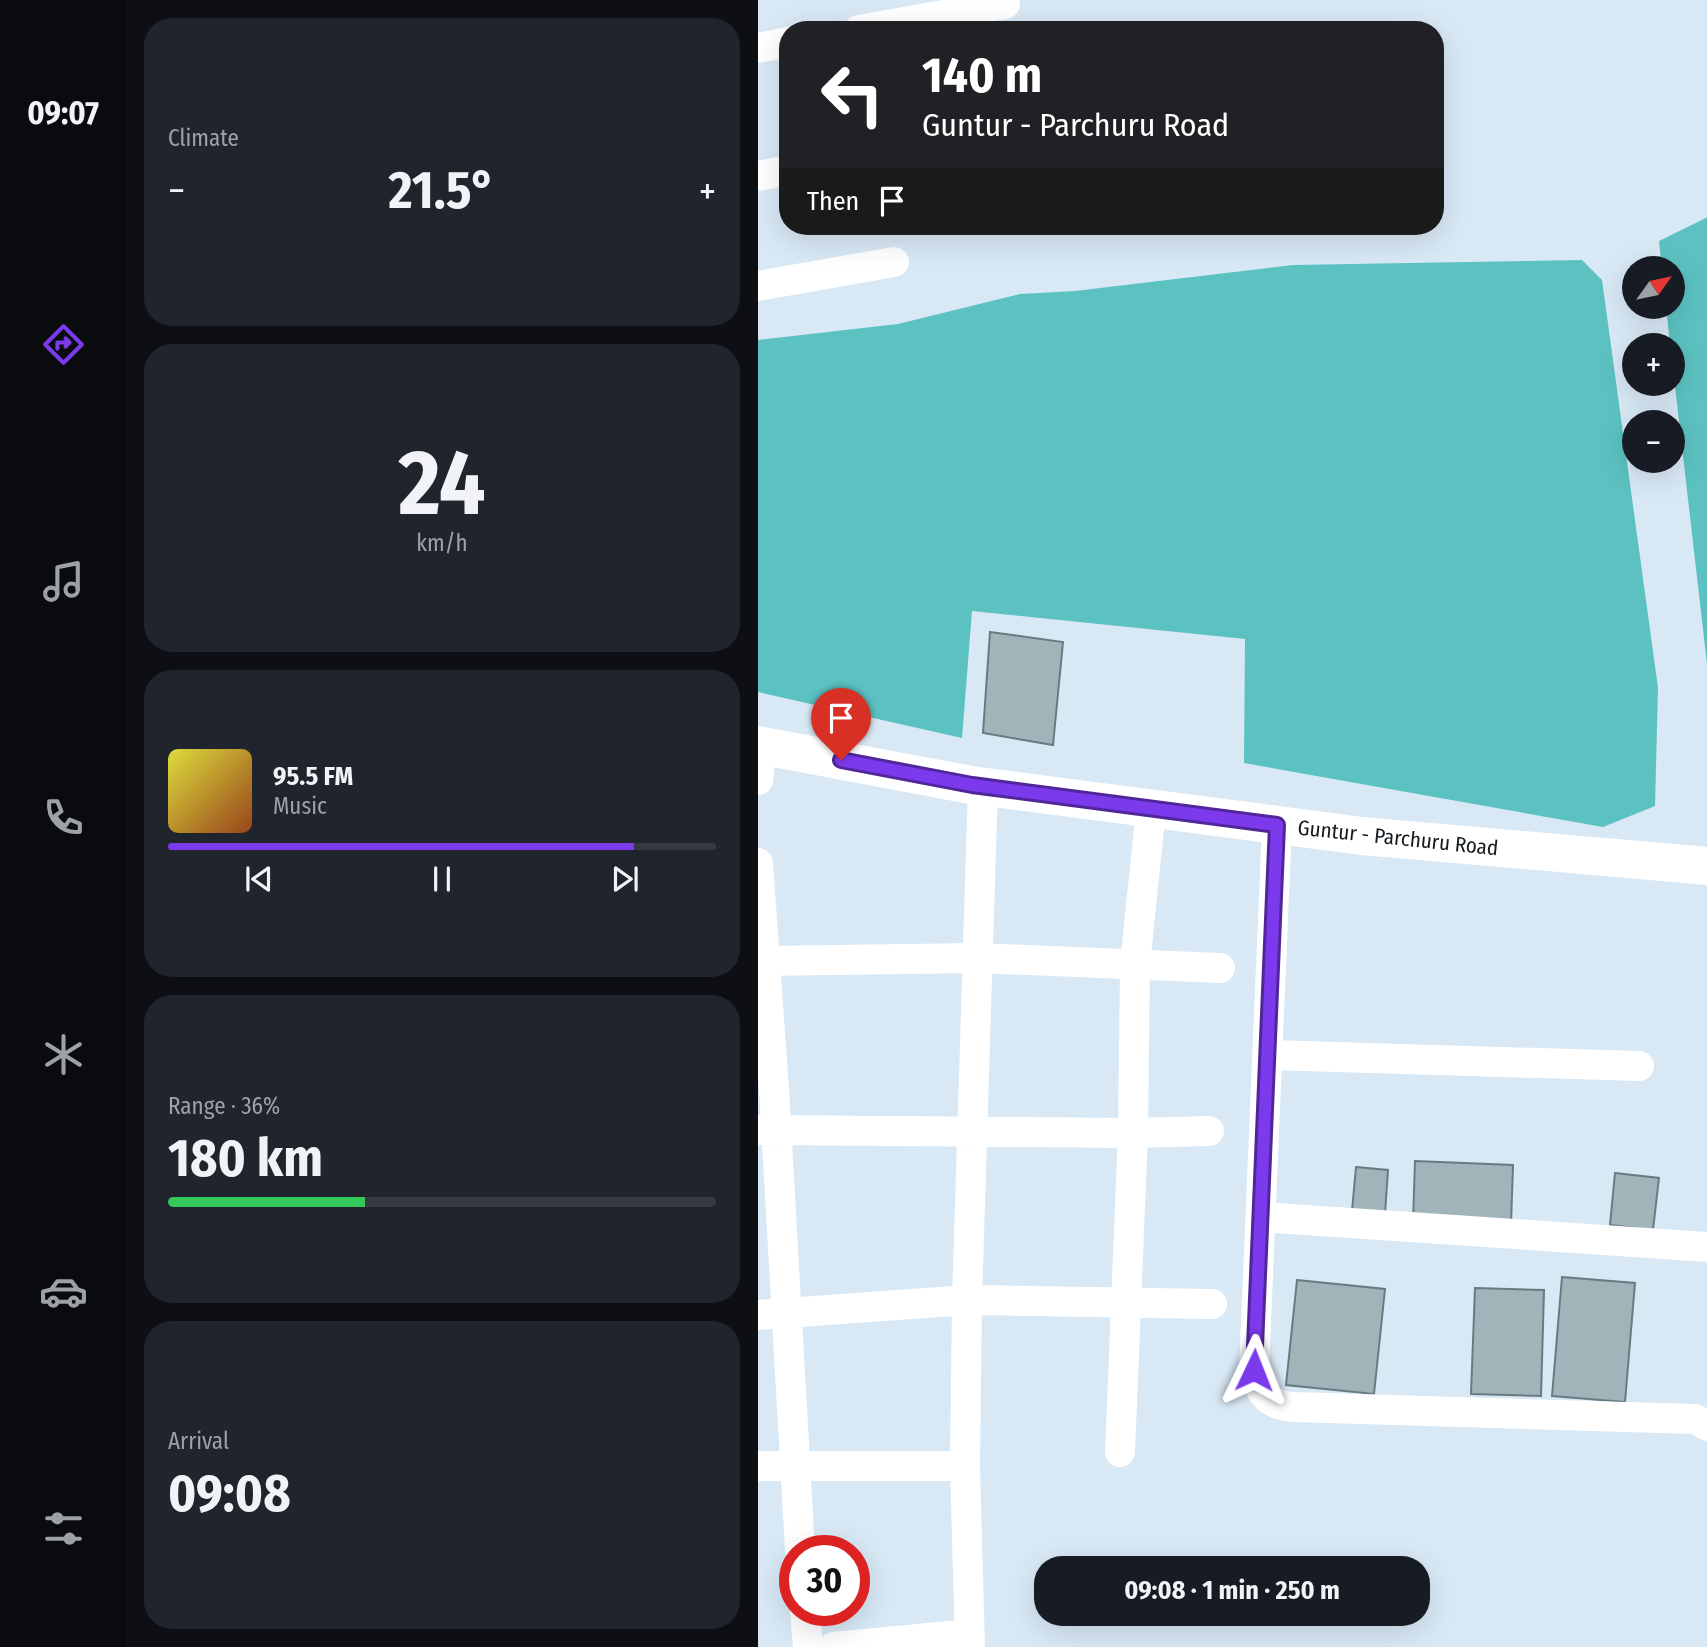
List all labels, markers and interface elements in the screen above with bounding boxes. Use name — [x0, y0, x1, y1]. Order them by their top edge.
text: 140 m — [922, 46, 1042, 105]
icon: left — [807, 49, 898, 140]
text: 09:07 — [27, 94, 99, 132]
text: Guntur - Parchuru Road — [922, 106, 1229, 144]
text: Climate — [168, 124, 239, 152]
text: 21.5° — [388, 159, 495, 222]
text: − — [168, 168, 185, 214]
text: + — [699, 168, 716, 214]
icon: arrive — [873, 182, 911, 220]
text: Then — [807, 186, 859, 217]
north arrow — [1622, 256, 1686, 318]
map controls — [1622, 256, 1685, 473]
icon: directions — [39, 320, 88, 369]
button: + — [1622, 333, 1685, 396]
button: − — [1622, 410, 1685, 473]
text: 24 — [398, 429, 486, 538]
text: km/h — [416, 529, 468, 557]
icon: music — [39, 557, 88, 606]
pin — [811, 688, 871, 760]
icon: arrive — [822, 699, 860, 737]
text: 95.5 FM — [273, 761, 353, 792]
text: Music — [273, 792, 327, 820]
icon: phone — [39, 793, 88, 842]
street label: Guntur - Parchuru Road — [1296, 815, 1500, 861]
icon: previous — [240, 860, 278, 898]
icon: pause — [423, 860, 461, 898]
icon: next — [606, 860, 644, 898]
icon: climate — [39, 1030, 88, 1079]
text: Range · 36% — [168, 1092, 280, 1120]
text: 180 km — [168, 1127, 323, 1190]
icon: car — [39, 1267, 88, 1316]
position arrow — [1217, 1333, 1291, 1407]
text: Arrival — [168, 1427, 229, 1455]
text: 09:08 — [168, 1462, 291, 1525]
icon: filters — [39, 1504, 88, 1553]
speed limit sign: 30 — [779, 1535, 870, 1626]
text: 09:08 · 1 min · 250 m — [1124, 1575, 1340, 1606]

